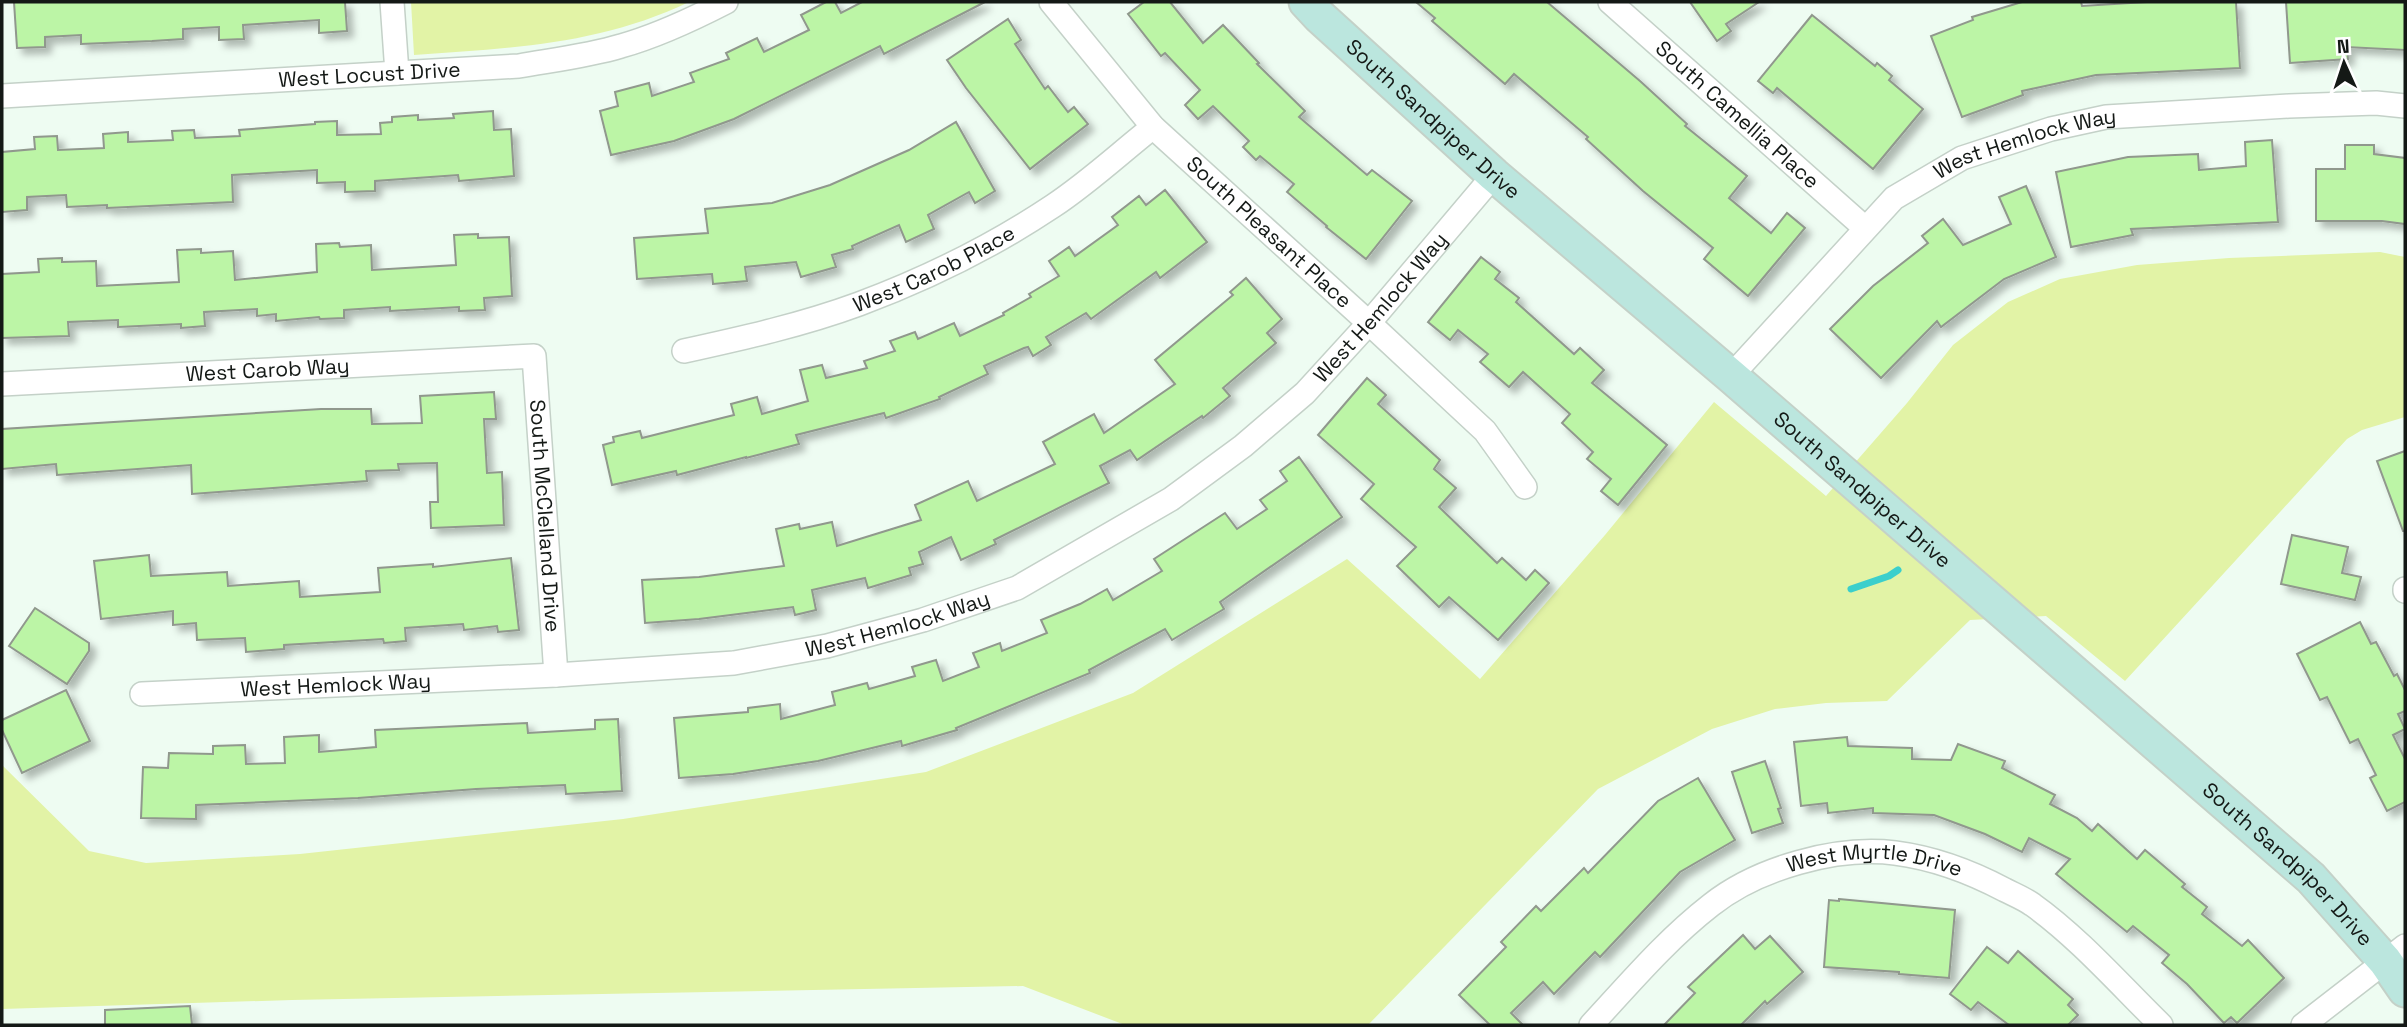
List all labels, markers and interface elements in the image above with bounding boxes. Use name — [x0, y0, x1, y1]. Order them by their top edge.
north arrow — [2309, 28, 2379, 98]
street label: South Sandpiper Drive — [1340, 33, 1526, 205]
text: N — [2336, 34, 2350, 59]
street label: South Camellia Place — [1650, 35, 1825, 194]
street label: West Locust Drive — [277, 55, 461, 93]
street label: West Hemlock Way — [1928, 102, 2117, 185]
street label: South Pleasant Place — [1181, 150, 1358, 314]
street label: West Carob Place — [849, 219, 1020, 318]
street label: West Hemlock Way — [1307, 226, 1453, 388]
street label: West Carob Way — [185, 352, 350, 387]
street label: South McClelland Drive — [524, 399, 567, 633]
street label: South Sandpiper Drive — [1768, 405, 1957, 574]
street label: West Hemlock Way — [803, 584, 993, 663]
street label: West Hemlock Way — [240, 667, 432, 702]
street label: South Sandpiper Drive — [2197, 776, 2379, 951]
street label: West Myrtle Drive — [1783, 838, 1966, 882]

